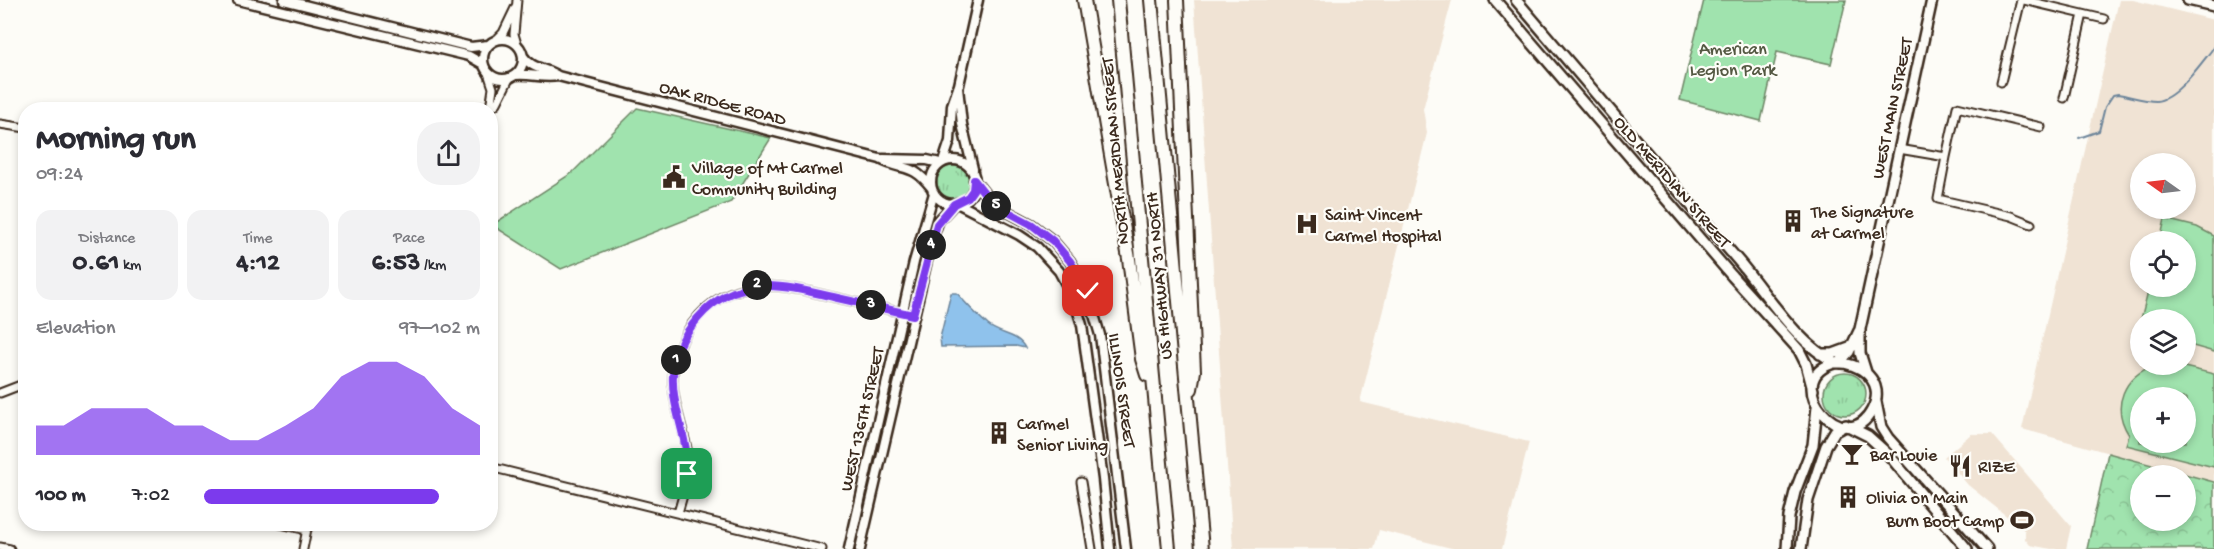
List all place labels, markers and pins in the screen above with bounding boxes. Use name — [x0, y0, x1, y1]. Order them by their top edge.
place label: Village of Mt Carmel Community Building — [691, 159, 843, 201]
public building icon: Village of Mt Carmel Community Building — [661, 164, 687, 190]
pin: 5 — [981, 191, 1011, 221]
place label: The Signature at Carmel — [1810, 203, 1914, 245]
place label: Saint Vincent Carmel Hospital — [1325, 206, 1442, 248]
building icon: The Signature at Carmel — [1780, 208, 1806, 234]
hospital icon: Saint Vincent Carmel Hospital — [1294, 211, 1320, 237]
pin: 4 — [916, 230, 946, 260]
pin — [1062, 265, 1113, 316]
pin: 2 — [742, 270, 772, 300]
pin: 3 — [856, 290, 886, 320]
pin: 1 — [661, 345, 691, 375]
place label: Carmel Senior Living — [1017, 415, 1108, 457]
building icon: Carmel Senior Living — [986, 420, 1012, 446]
bar icon: Bar Louie — [1839, 441, 1865, 467]
place label: Bar Louie — [1869, 446, 1938, 467]
pin — [661, 448, 712, 499]
restaurant icon: RIZE — [1947, 453, 1973, 479]
place label: RIZE — [1978, 458, 2015, 479]
building icon: Olivia on Main — [1835, 484, 1861, 510]
place label: Olivia on Main — [1866, 489, 1968, 510]
sports icon: Burn Boot Camp — [2009, 507, 2035, 533]
place label: Burn Boot Camp — [1885, 512, 2004, 533]

